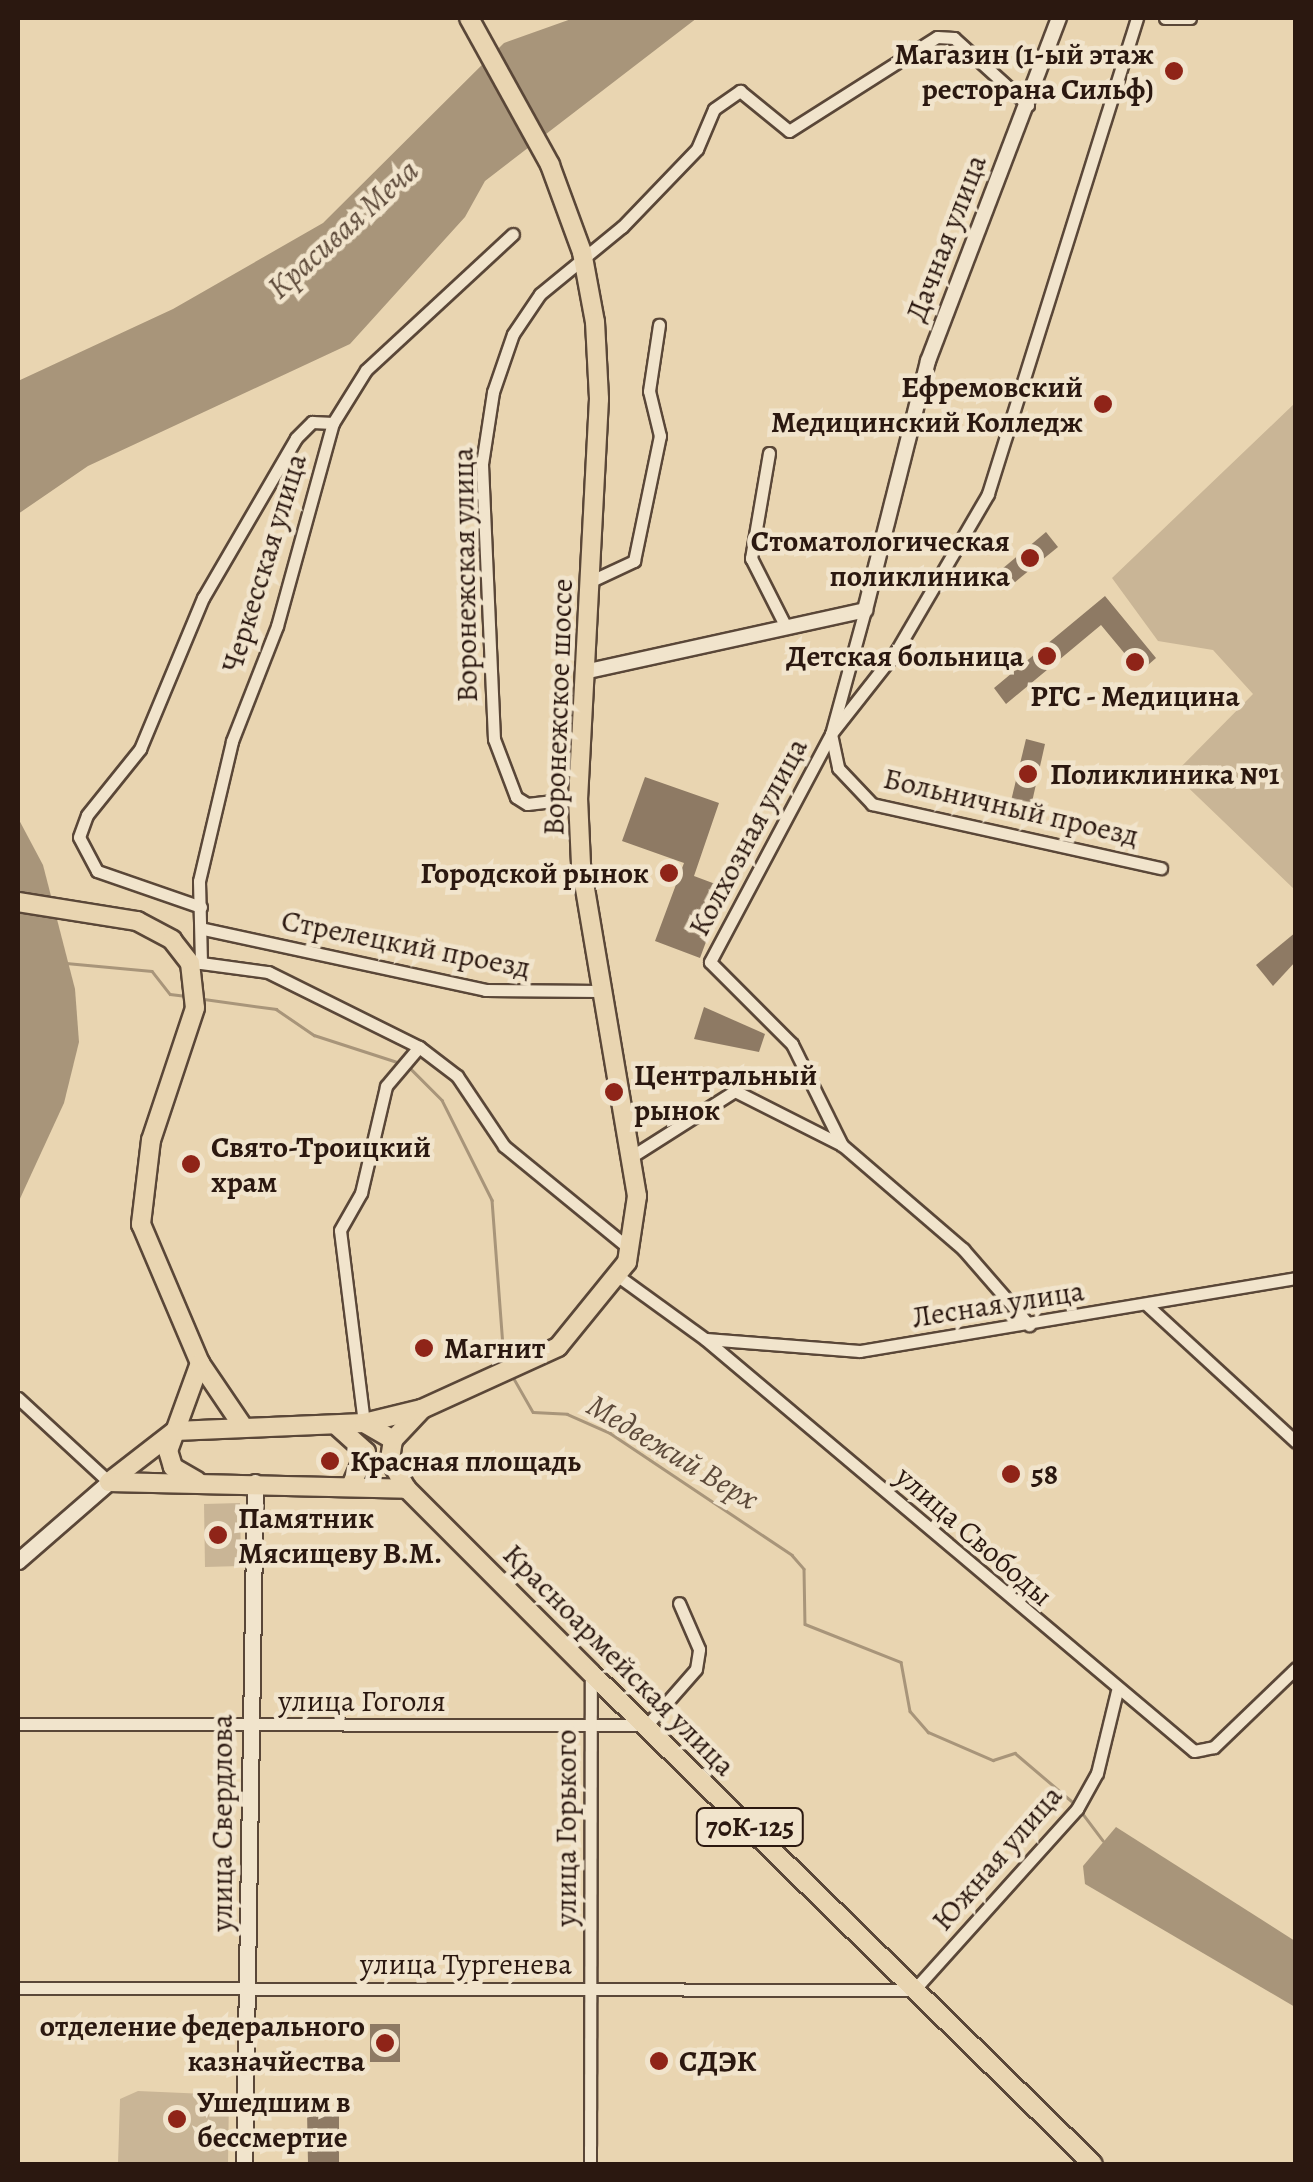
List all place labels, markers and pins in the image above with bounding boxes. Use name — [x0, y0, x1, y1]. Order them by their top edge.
place label: Магазин (1-ый этаж ресторана Сильф) — [894, 36, 1154, 106]
marker: Магазин (1-ый этаж ресторана Сильф) — [1163, 60, 1185, 82]
place label: Ефремовский Медицинский Колледж — [771, 369, 1083, 440]
marker: Ефремовский Медицинский Колледж — [1092, 393, 1114, 415]
place label: Стоматологическая поликлиника — [751, 523, 1010, 594]
marker: Стоматологическая поликлиника — [1019, 547, 1041, 569]
place label: Детская больница — [786, 638, 1024, 674]
marker: Детская больница — [1034, 643, 1060, 669]
marker: РГС - Медицина — [1124, 651, 1146, 673]
place label: РГС - Медицина — [1030, 678, 1240, 714]
place label: Поликлиника №1 — [1050, 756, 1279, 792]
marker: Поликлиника №1 — [1015, 761, 1041, 787]
place label: Городской рынок — [420, 855, 649, 891]
marker: Городской рынок — [658, 862, 680, 884]
place label: Центральный рынок — [634, 1057, 817, 1128]
marker: Центральный рынок — [603, 1081, 625, 1103]
place label: Свято-Троицкий храм — [211, 1129, 431, 1200]
marker: Свято-Троицкий храм — [180, 1153, 202, 1175]
place label: Магнит — [444, 1330, 545, 1366]
marker: Магнит — [413, 1337, 435, 1359]
place label: Красная площадь — [350, 1443, 581, 1479]
marker: Красная площадь — [319, 1450, 341, 1472]
place label: 58 — [1031, 1456, 1058, 1492]
marker: 58 — [1000, 1463, 1022, 1485]
place label: Памятник Мясищеву В.М. — [238, 1500, 442, 1570]
marker: Памятник Мясищеву В.М. — [207, 1524, 229, 1546]
place label: отделение федерального казначйества — [40, 2008, 365, 2078]
marker: отделение федерального казначйества — [374, 2032, 396, 2054]
place label: СДЭК — [679, 2043, 756, 2079]
marker: СДЭК — [648, 2050, 670, 2072]
place label: Ушедшим в бессмертие — [197, 2084, 351, 2154]
marker: Ушедшим в бессмертие — [166, 2108, 188, 2130]

